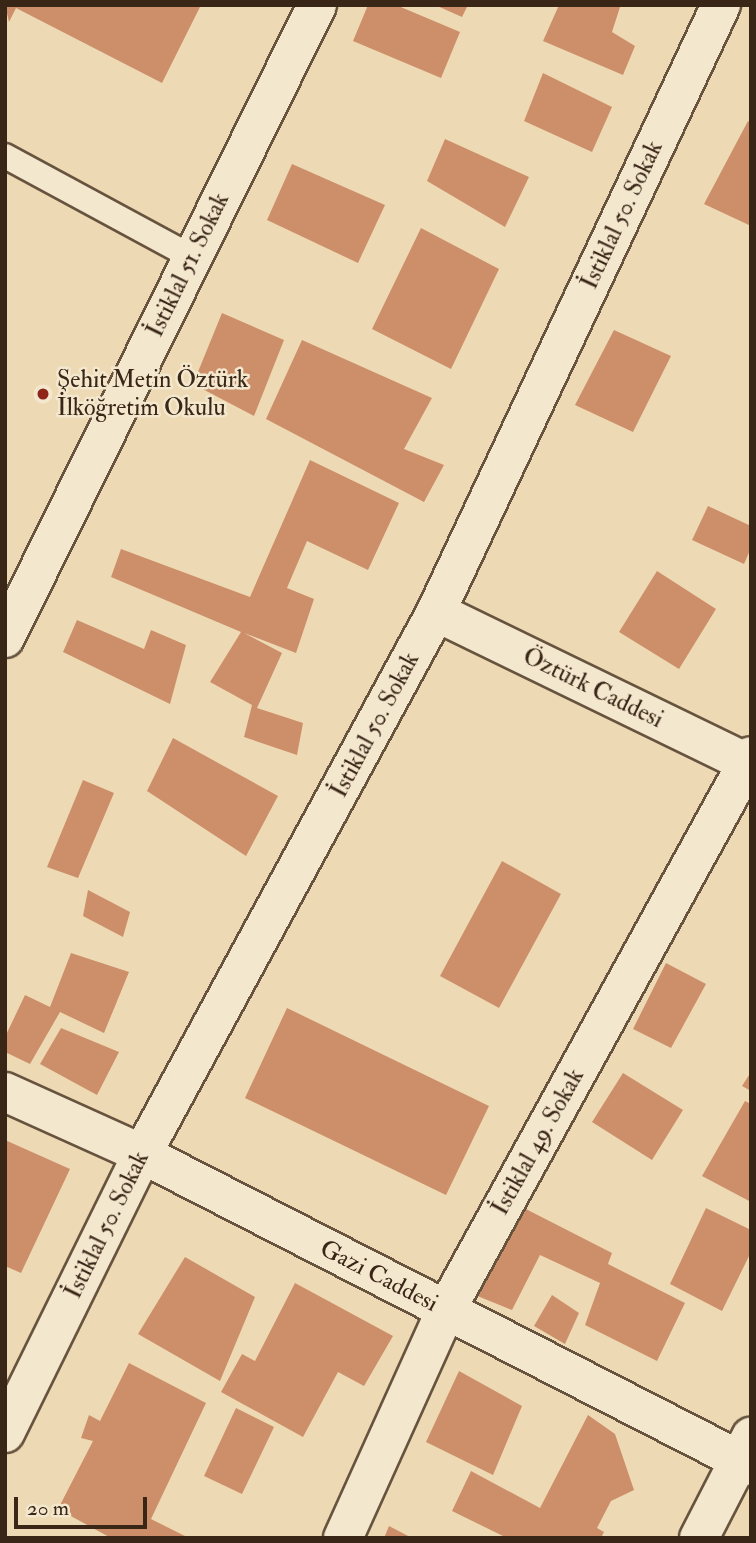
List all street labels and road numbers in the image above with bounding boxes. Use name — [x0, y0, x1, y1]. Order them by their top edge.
street label: İstiklal 50. Sokak — [575, 136, 669, 294]
street label: İstiklal 51. Sokak — [141, 188, 235, 342]
street label: Öztürk Caddesi — [518, 642, 668, 734]
street label: İstiklal 50. Sokak — [325, 647, 425, 803]
street label: İstiklal 49. Sokak — [486, 1064, 590, 1220]
street label: İstiklal 50. Sokak — [59, 1147, 155, 1303]
street label: Gazi Caddesi — [315, 1234, 443, 1318]

